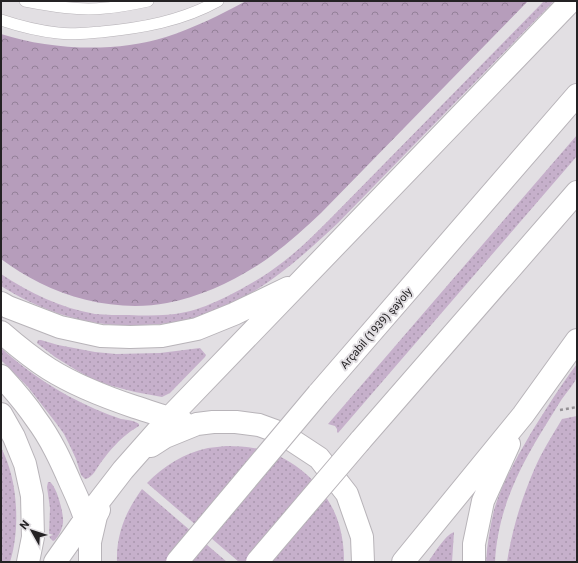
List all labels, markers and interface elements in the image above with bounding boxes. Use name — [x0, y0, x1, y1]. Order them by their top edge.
street label: Arçabil (1939) şaýoly — [338, 285, 415, 371]
north arrow — [12, 511, 52, 551]
text: N — [17, 518, 32, 532]

